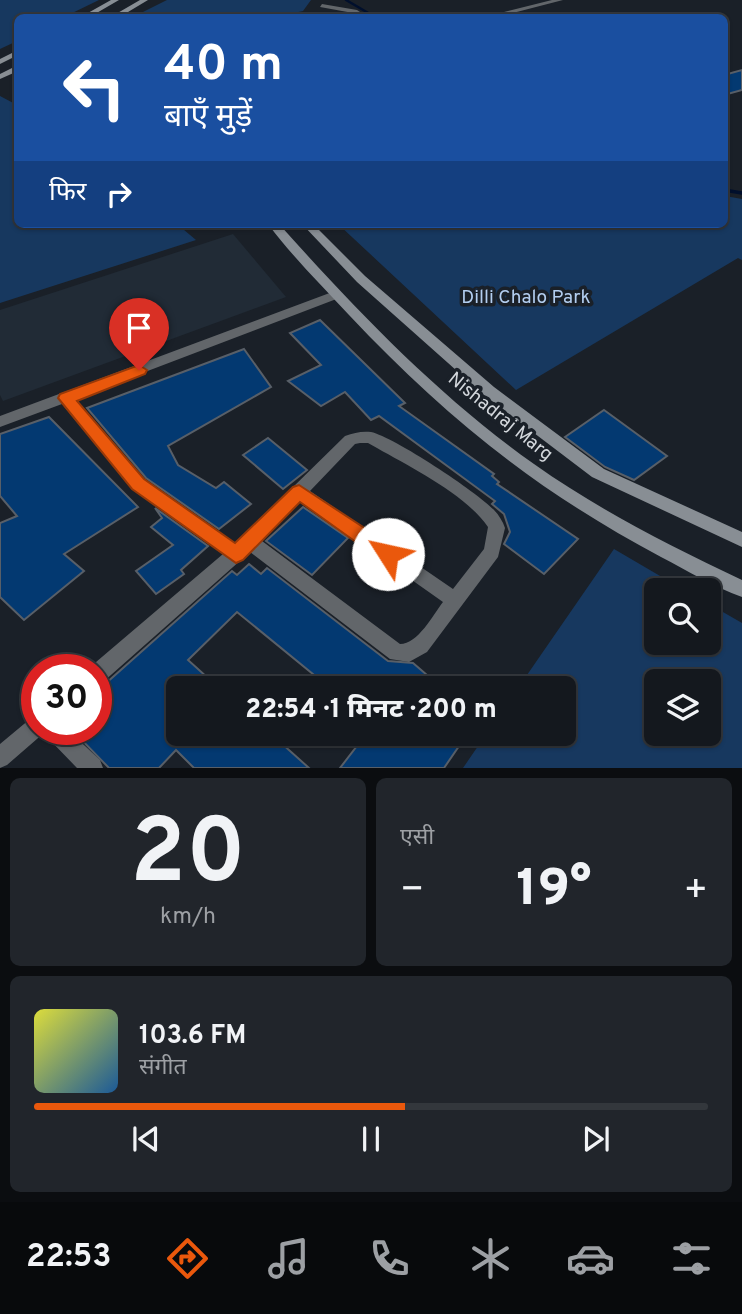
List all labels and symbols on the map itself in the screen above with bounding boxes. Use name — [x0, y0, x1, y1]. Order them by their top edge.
park label: Dilli Chalo Park — [461, 286, 591, 310]
pin — [109, 298, 169, 370]
street label: Nishadraj Marg — [443, 367, 557, 467]
position arrow — [351, 517, 425, 591]
speed limit sign: 30 — [21, 654, 112, 745]

